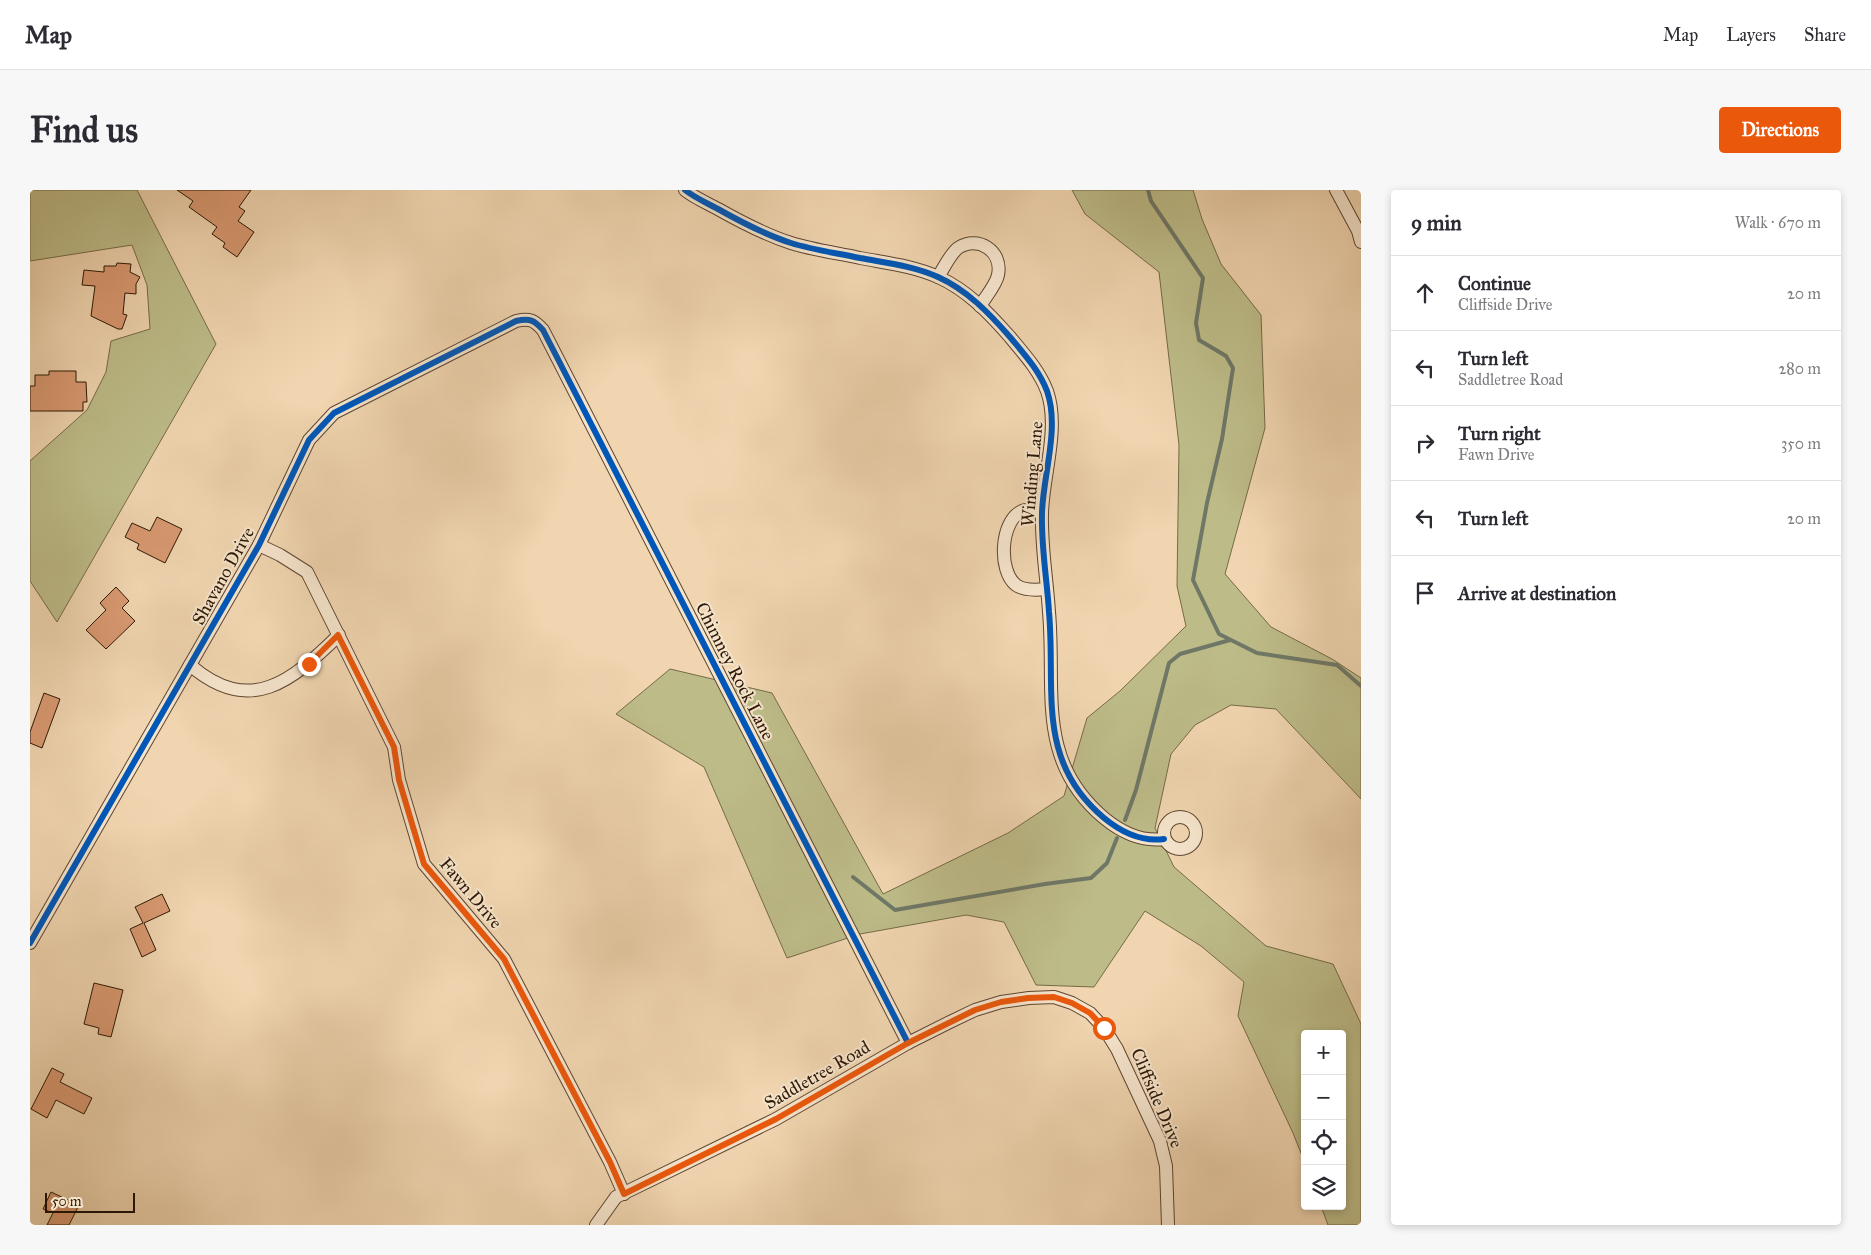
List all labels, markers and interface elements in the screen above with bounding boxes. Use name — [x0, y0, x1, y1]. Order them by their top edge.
text: Map — [25, 20, 72, 50]
text: Map — [1663, 24, 1698, 46]
text: Layers — [1726, 24, 1776, 46]
text: Share — [1804, 24, 1846, 46]
button: Directions — [1719, 107, 1841, 153]
text: Find us — [30, 109, 138, 152]
text: 9 min — [1411, 210, 1462, 236]
text: Walk · 670 m — [1735, 213, 1821, 232]
text: Continue — [1458, 272, 1531, 295]
icon: ahead — [1411, 279, 1439, 307]
text: 20 m — [1787, 284, 1821, 303]
text: Cliffside Drive — [1458, 295, 1553, 314]
text: Turn left — [1458, 347, 1528, 370]
icon: left — [1411, 354, 1439, 382]
text: 280 m — [1778, 359, 1821, 378]
text: Saddletree Road — [1458, 370, 1563, 389]
street label: Winding Lane — [1016, 420, 1049, 528]
text: Turn right — [1458, 422, 1541, 445]
icon: right — [1411, 429, 1439, 457]
text: 350 m — [1781, 434, 1821, 453]
text: Fawn Drive — [1458, 445, 1534, 464]
icon: left — [1411, 504, 1439, 532]
text: Turn left — [1458, 507, 1528, 530]
text: 20 m — [1787, 509, 1821, 528]
street label: Shavano Drive — [187, 523, 259, 629]
icon: arrive — [1411, 579, 1439, 607]
text: Arrive at destination — [1458, 582, 1616, 605]
street label: Chimney Rock Lane — [691, 599, 779, 743]
route end — [298, 653, 321, 676]
street label: Fawn Drive — [435, 853, 507, 933]
route start — [1093, 1017, 1116, 1040]
map controls — [1301, 1030, 1346, 1210]
button: + — [1301, 1030, 1346, 1075]
street label: Saddletree Road — [760, 1036, 874, 1114]
street label: Cliffside Drive — [1126, 1045, 1188, 1151]
button: − — [1301, 1075, 1346, 1120]
button: locate — [1301, 1120, 1346, 1165]
button: layers — [1301, 1165, 1346, 1210]
scale bar — [45, 1190, 135, 1213]
text: 50 m — [52, 1193, 81, 1210]

